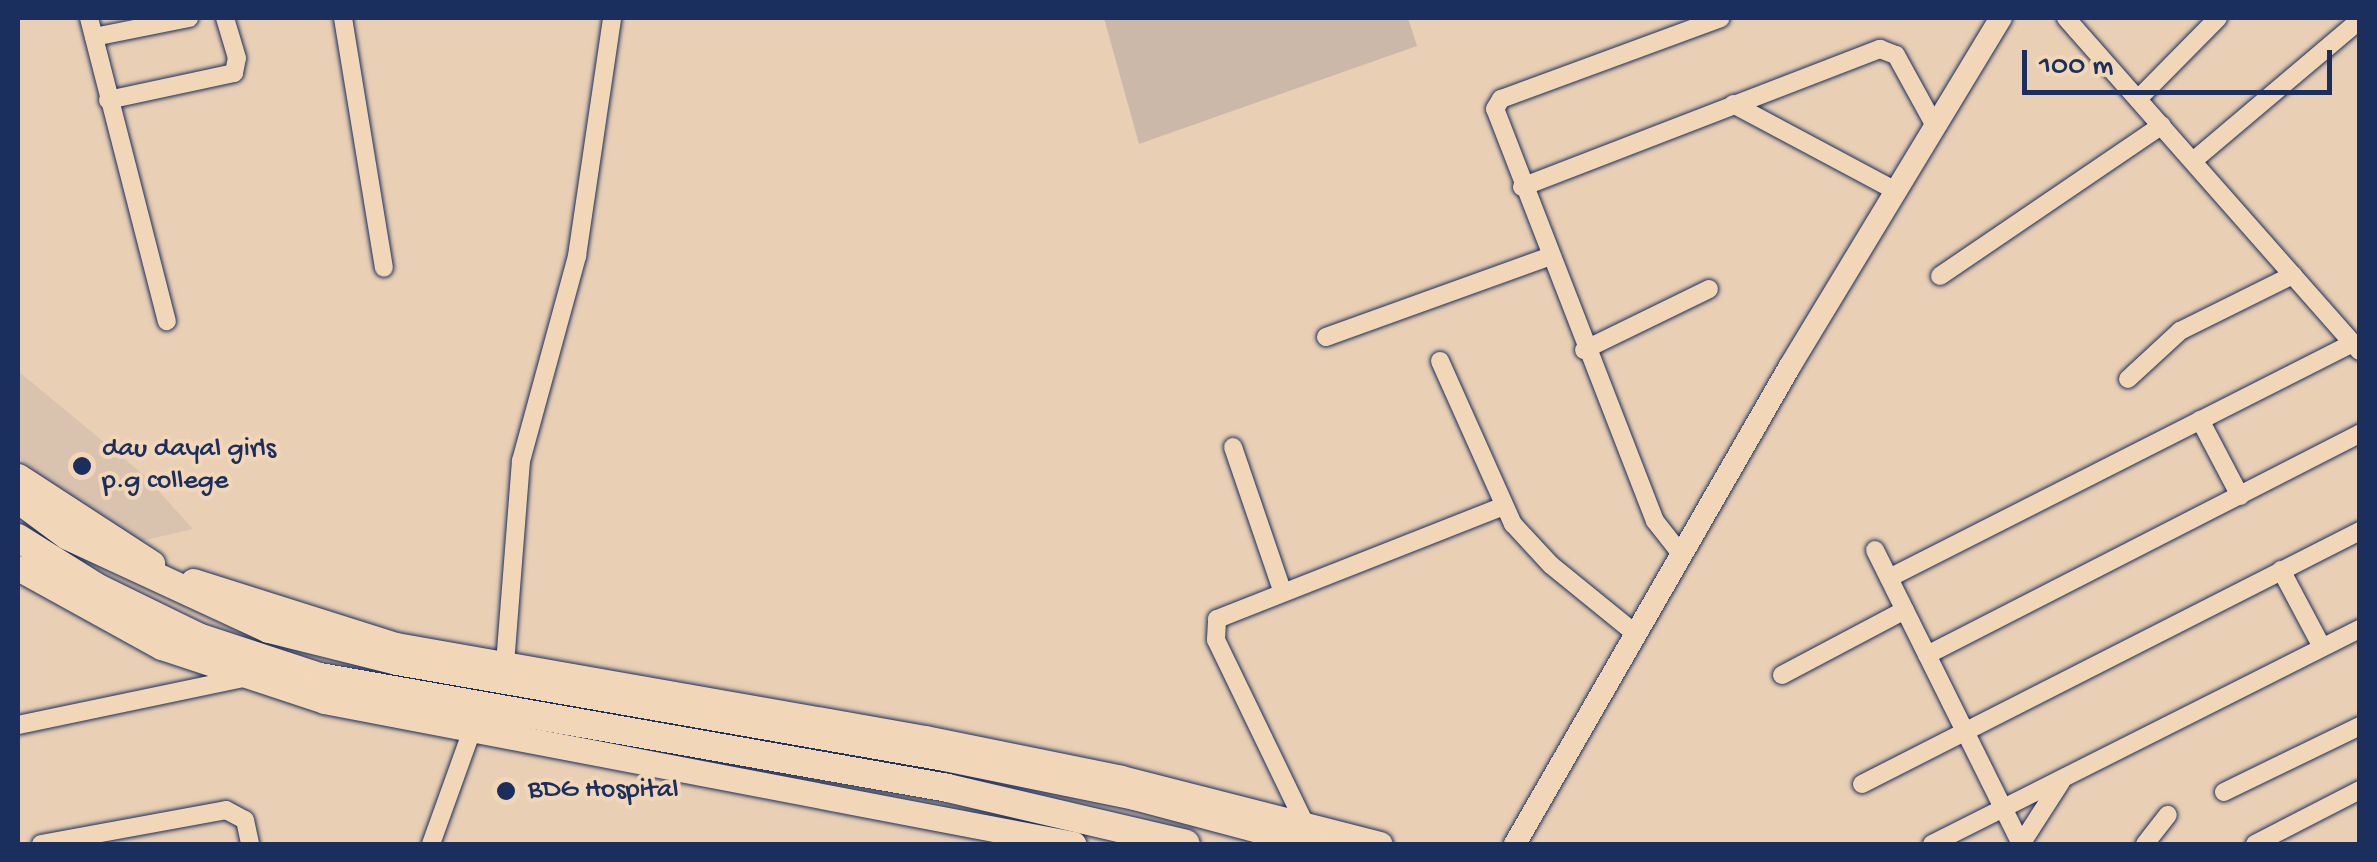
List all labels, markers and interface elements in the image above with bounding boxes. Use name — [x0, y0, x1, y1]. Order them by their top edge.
scale bar — [2027, 30, 2337, 92]
text: 100 m — [2039, 50, 2114, 85]
place label: dau dayal girls p.g college — [102, 433, 276, 499]
marker: dau dayal girls p.g college — [71, 455, 93, 477]
place label: BDG Hospital — [528, 774, 679, 808]
marker: BDG Hospital — [493, 778, 519, 804]

